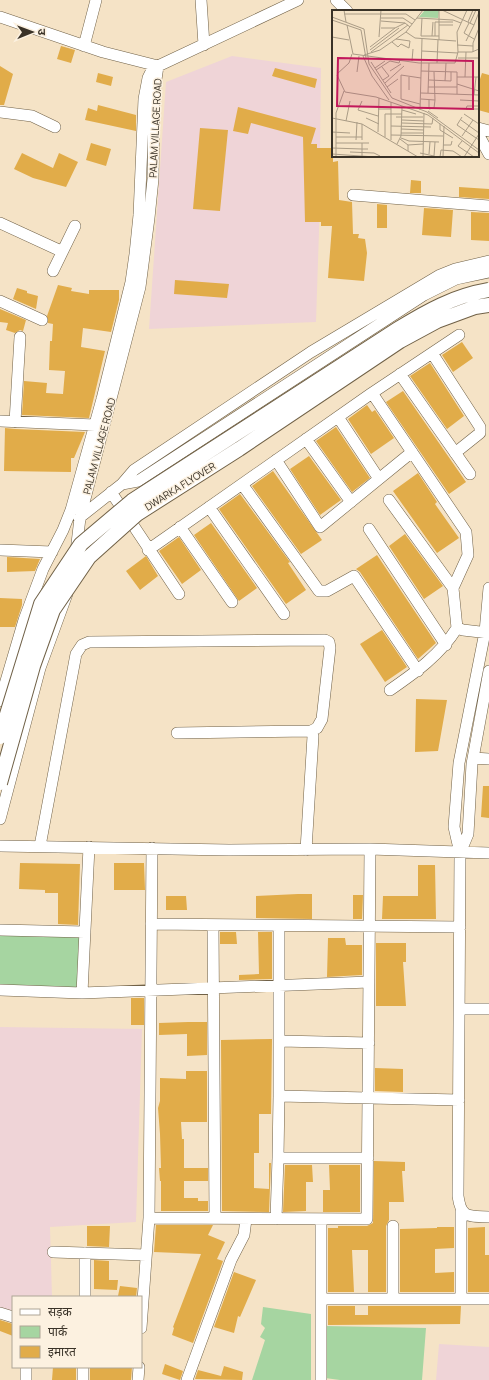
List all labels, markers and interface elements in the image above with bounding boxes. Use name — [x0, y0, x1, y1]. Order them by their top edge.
inset map — [332, 10, 479, 157]
north arrow — [12, 12, 52, 52]
text: उ — [35, 28, 50, 36]
street label: PALAM VILLAGE ROAD — [145, 78, 165, 178]
street label: PALAM VILLAGE ROAD — [79, 396, 119, 496]
street label: DWARKA FLYOVER — [142, 459, 218, 513]
legend — [12, 1296, 142, 1368]
text: सड़क — [48, 1303, 73, 1320]
text: पार्क — [48, 1323, 68, 1340]
text: इमारत — [48, 1343, 77, 1360]

